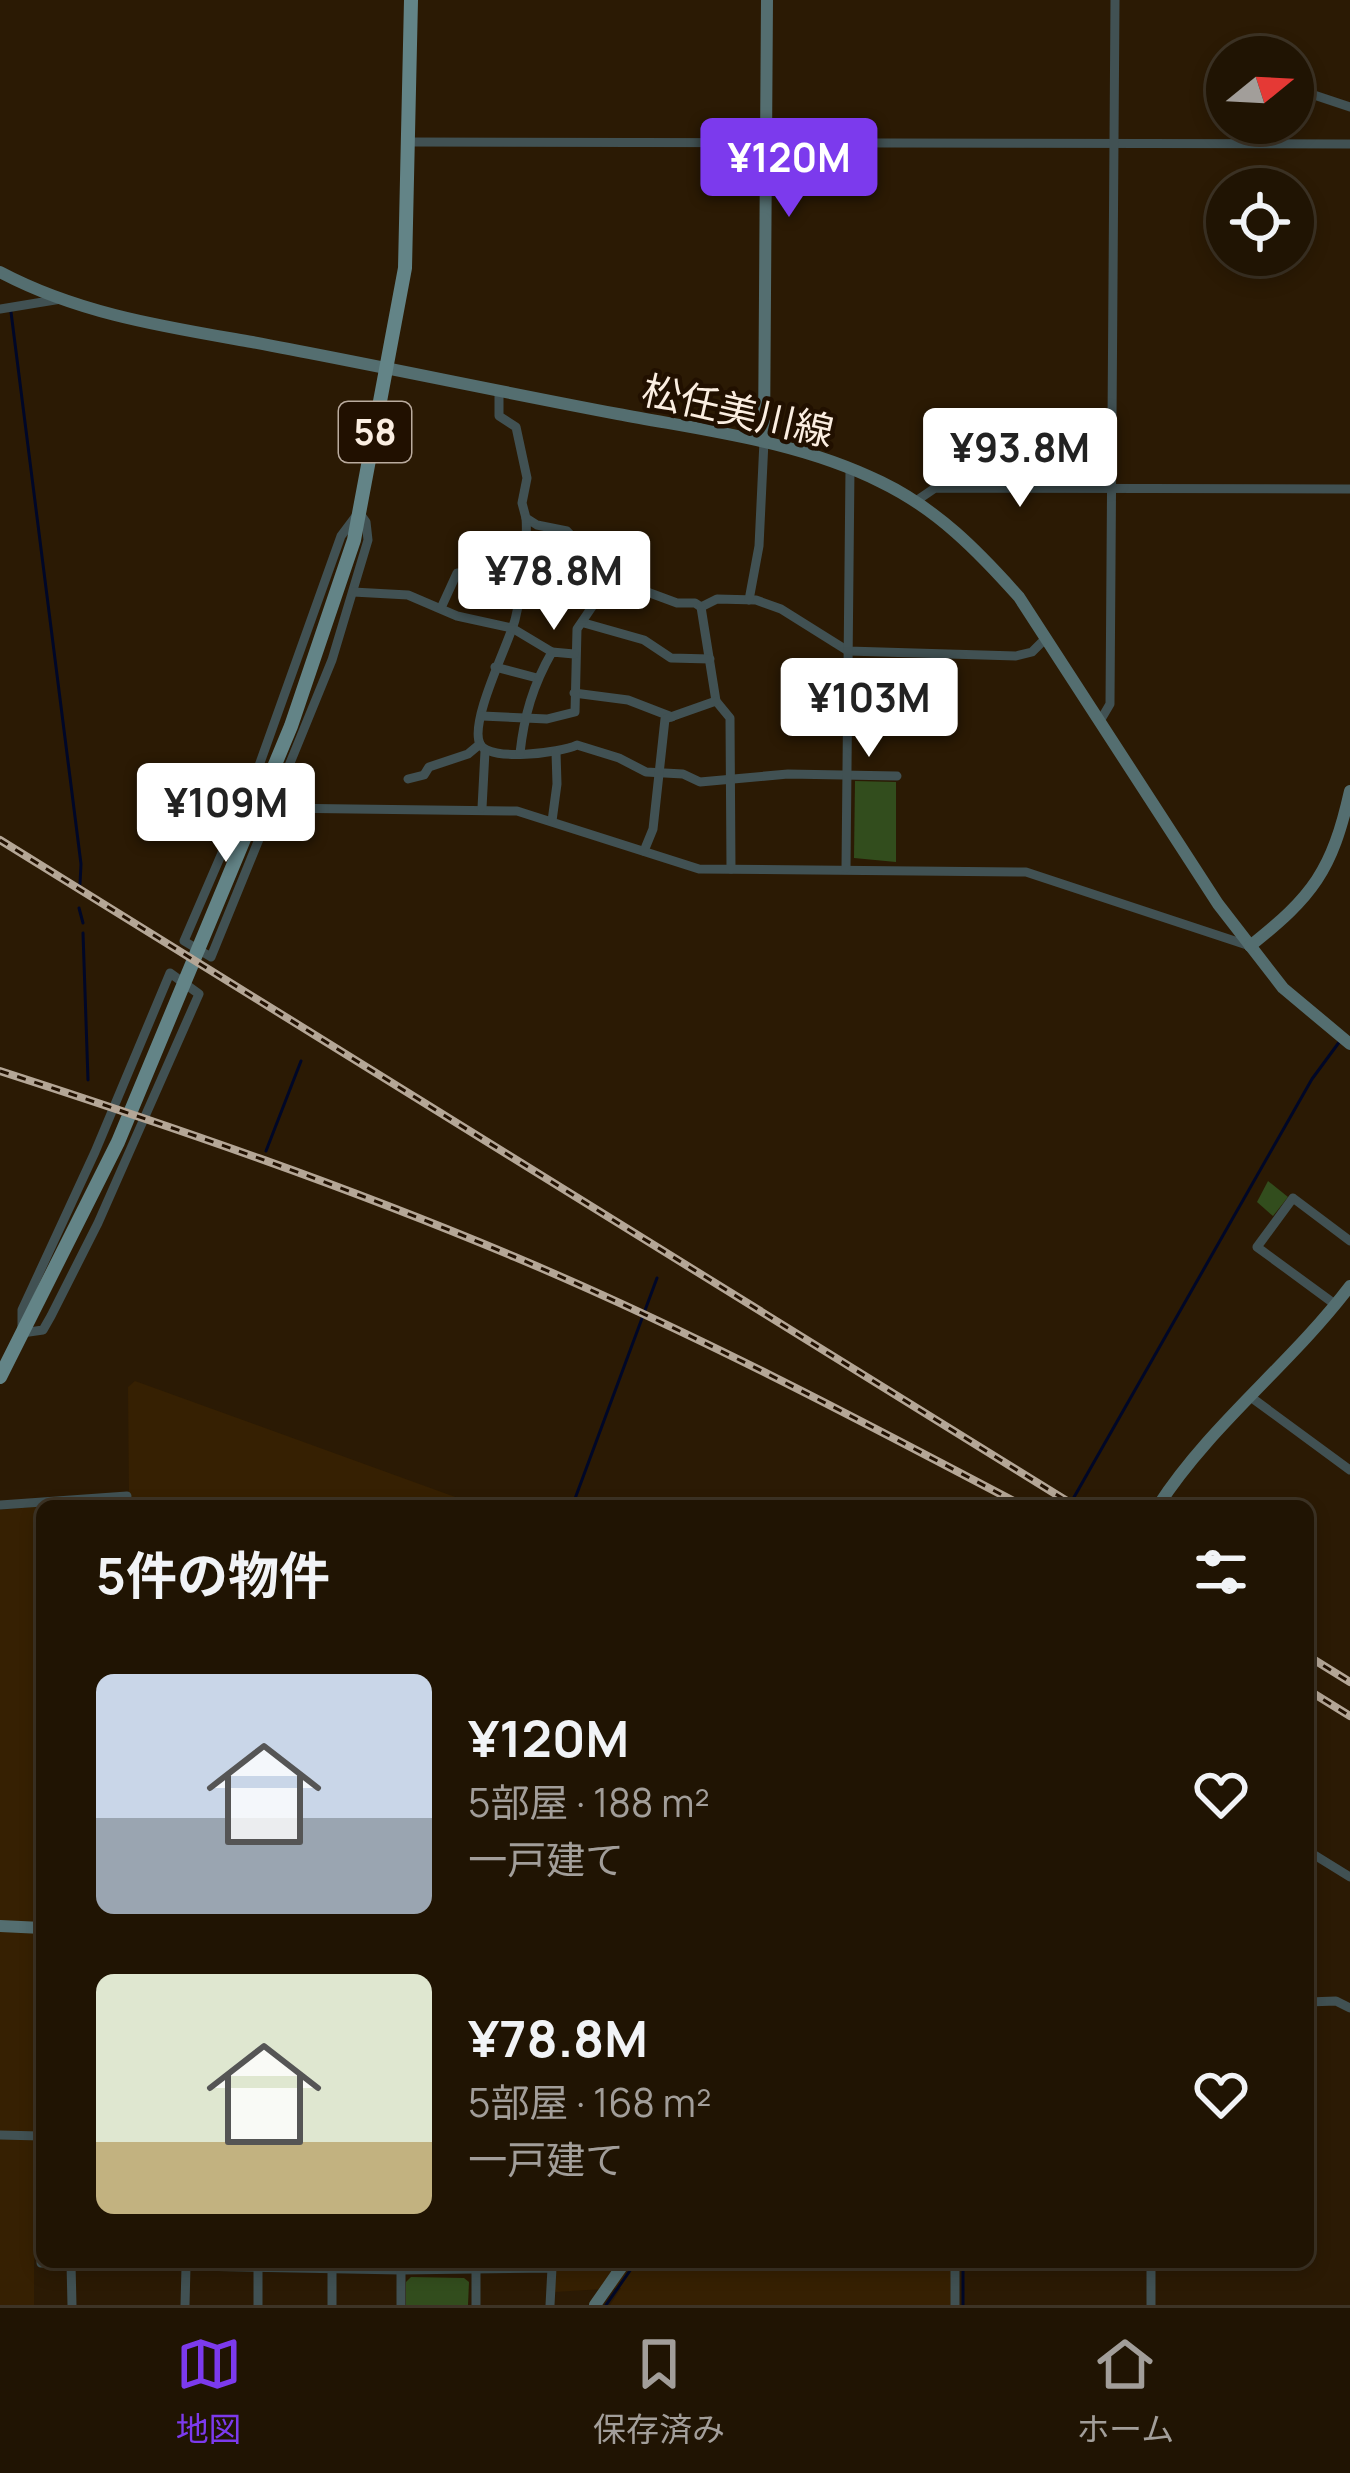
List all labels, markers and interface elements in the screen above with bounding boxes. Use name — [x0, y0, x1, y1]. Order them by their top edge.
north arrow — [1206, 36, 1314, 144]
map controls — [1206, 36, 1314, 276]
pin: ¥120M — [705, 118, 873, 220]
text: ¥120M — [727, 130, 851, 184]
button: locate — [1206, 168, 1314, 276]
street label: 松任美川線 — [637, 362, 839, 458]
road number: 58 — [339, 402, 411, 462]
pin: ¥93.8M — [922, 408, 1118, 510]
text: ¥93.8M — [950, 420, 1090, 474]
pin: ¥78.8M — [456, 531, 652, 633]
text: ¥78.8M — [485, 543, 623, 597]
pin: ¥103M — [785, 658, 953, 760]
text: ¥103M — [808, 670, 930, 724]
pin: ¥109M — [142, 763, 310, 865]
text: ¥109M — [164, 775, 288, 829]
icon: filters — [1188, 1539, 1254, 1605]
text: 5件の物件 — [96, 1540, 330, 1609]
text: ¥120M — [468, 1703, 629, 1772]
icon: home — [192, 1722, 336, 1866]
icon: heart — [1188, 1761, 1254, 1827]
text: 5部屋 · 188 m² — [468, 1775, 710, 1829]
text: 一戸建て — [468, 1832, 624, 1886]
text: ¥78.8M — [468, 2003, 648, 2072]
icon: home — [192, 2022, 336, 2166]
icon: heart — [1188, 2061, 1254, 2127]
text: 5部屋 · 168 m² — [468, 2075, 711, 2129]
text: 一戸建て — [468, 2132, 624, 2186]
tab: 地図 — [176, 2331, 242, 2451]
tab: 保存済み — [593, 2331, 725, 2451]
tab: ホーム — [1076, 2331, 1174, 2451]

